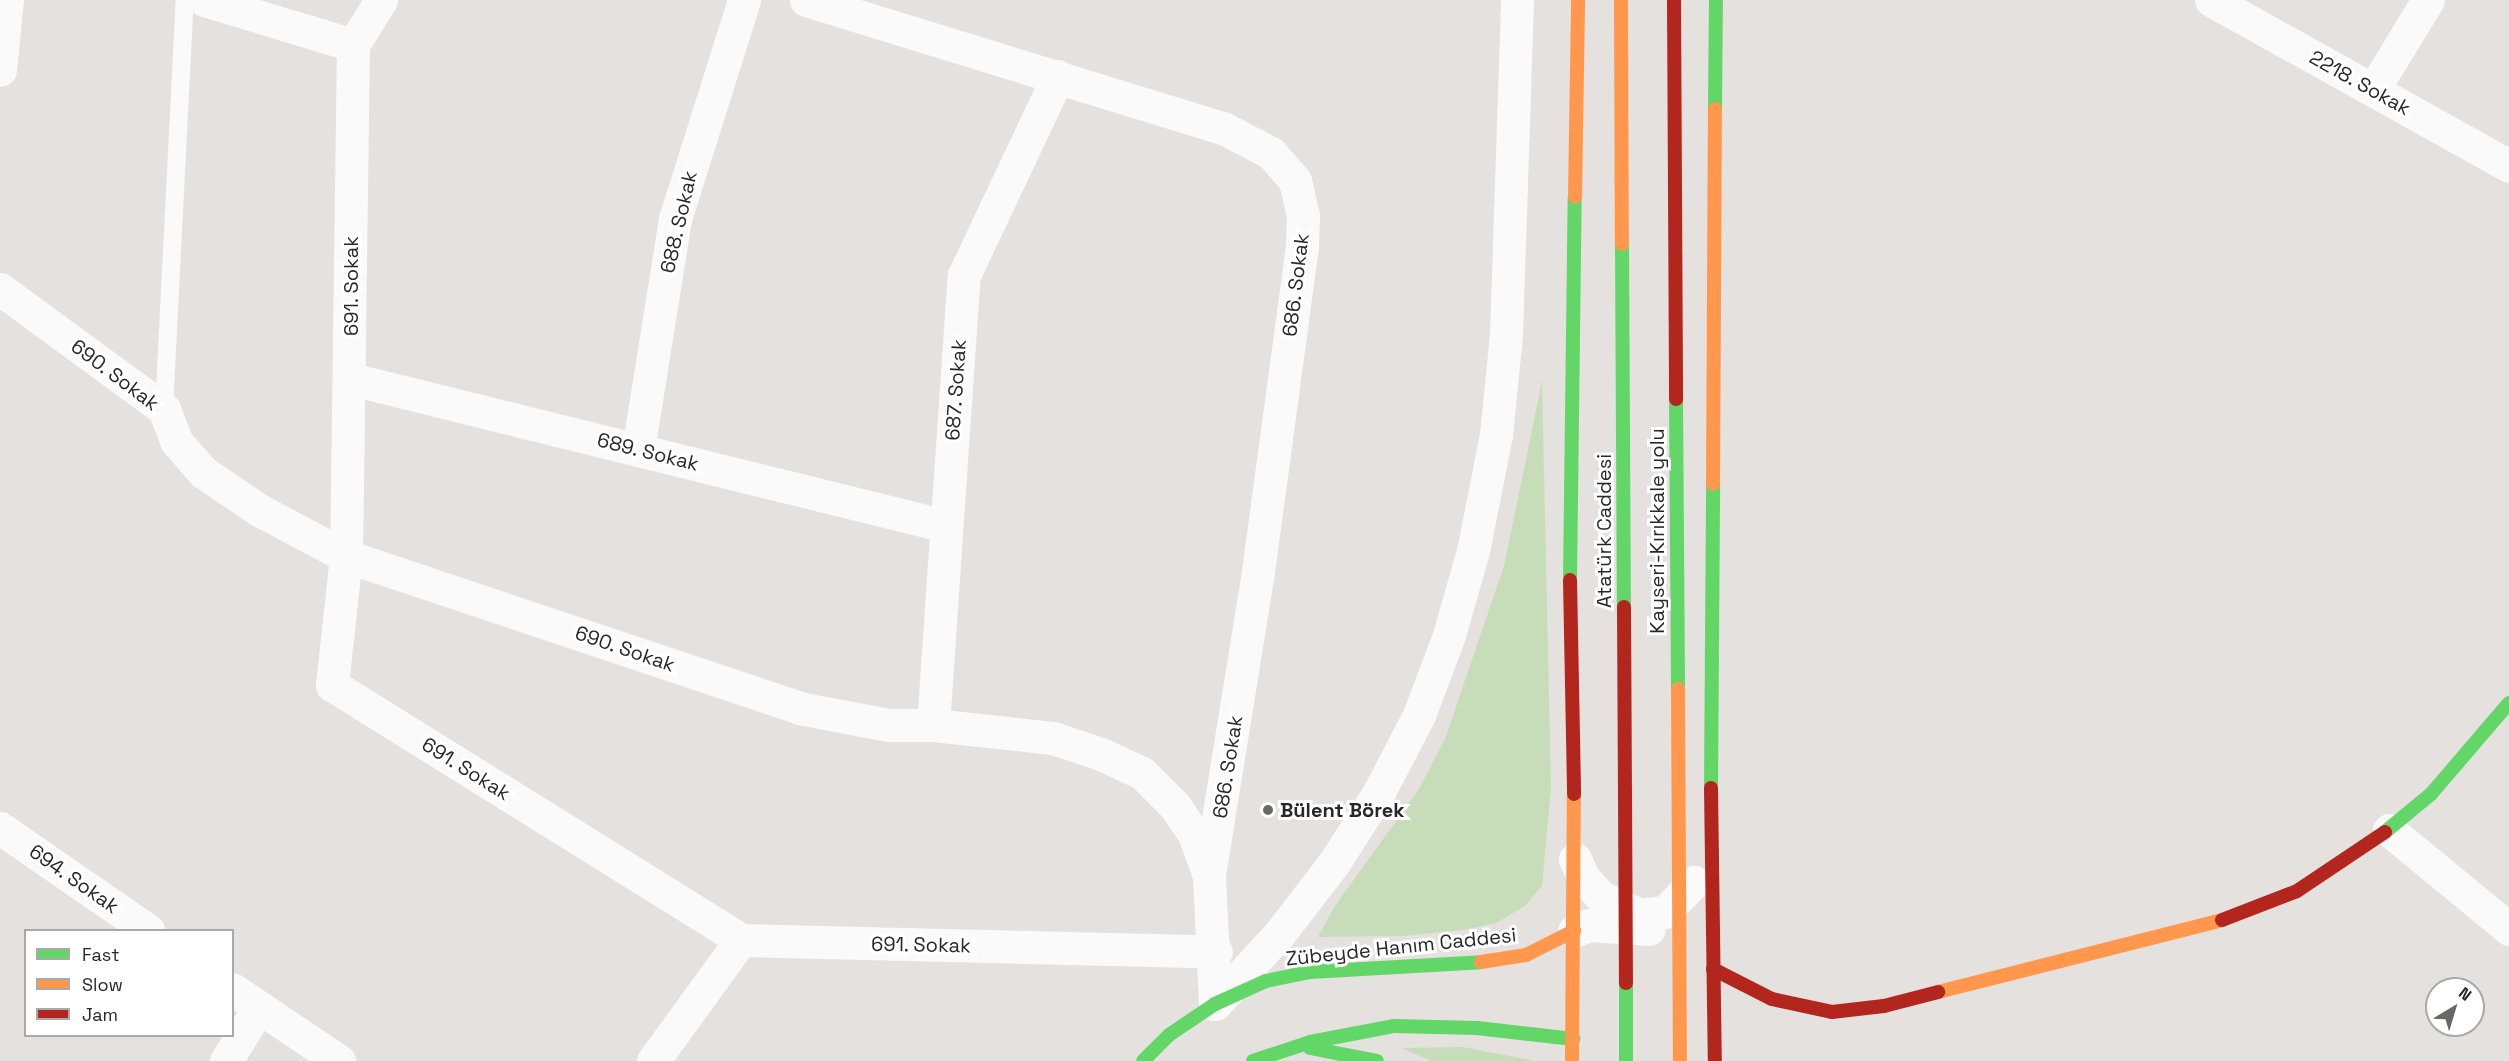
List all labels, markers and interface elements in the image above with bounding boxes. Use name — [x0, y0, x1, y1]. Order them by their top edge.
street label: 2218. Sokak — [2305, 45, 2415, 121]
street label: 688. Sokak — [656, 168, 702, 276]
street label: 686. Sokak — [1278, 232, 1314, 338]
street label: 691. Sokak — [339, 236, 363, 336]
street label: 690. Sokak — [66, 334, 164, 416]
street label: 687. Sokak — [940, 338, 972, 442]
street label: 689. Sokak — [594, 428, 702, 476]
street label: Kayseri-Kırıkkale yolu — [1645, 428, 1669, 634]
street label: Atatürk Caddesi — [1592, 454, 1616, 608]
street label: 690. Sokak — [572, 621, 678, 677]
street label: 686. Sokak — [1208, 713, 1248, 821]
street label: 691. Sokak — [417, 732, 515, 806]
place label: Bülent Börek — [1280, 798, 1405, 822]
marker: Bülent Börek — [1261, 803, 1275, 817]
street label: 694. Sokak — [24, 839, 124, 919]
street label: Zübeyde Hanım Caddesi — [1285, 923, 1517, 971]
legend — [24, 929, 234, 1037]
street label: 691. Sokak — [871, 932, 971, 958]
text: Fast — [82, 943, 119, 966]
text: Slow — [82, 973, 123, 996]
north arrow — [2425, 977, 2485, 1037]
text: N — [2454, 982, 2476, 1006]
text: Jam — [82, 1003, 118, 1026]

